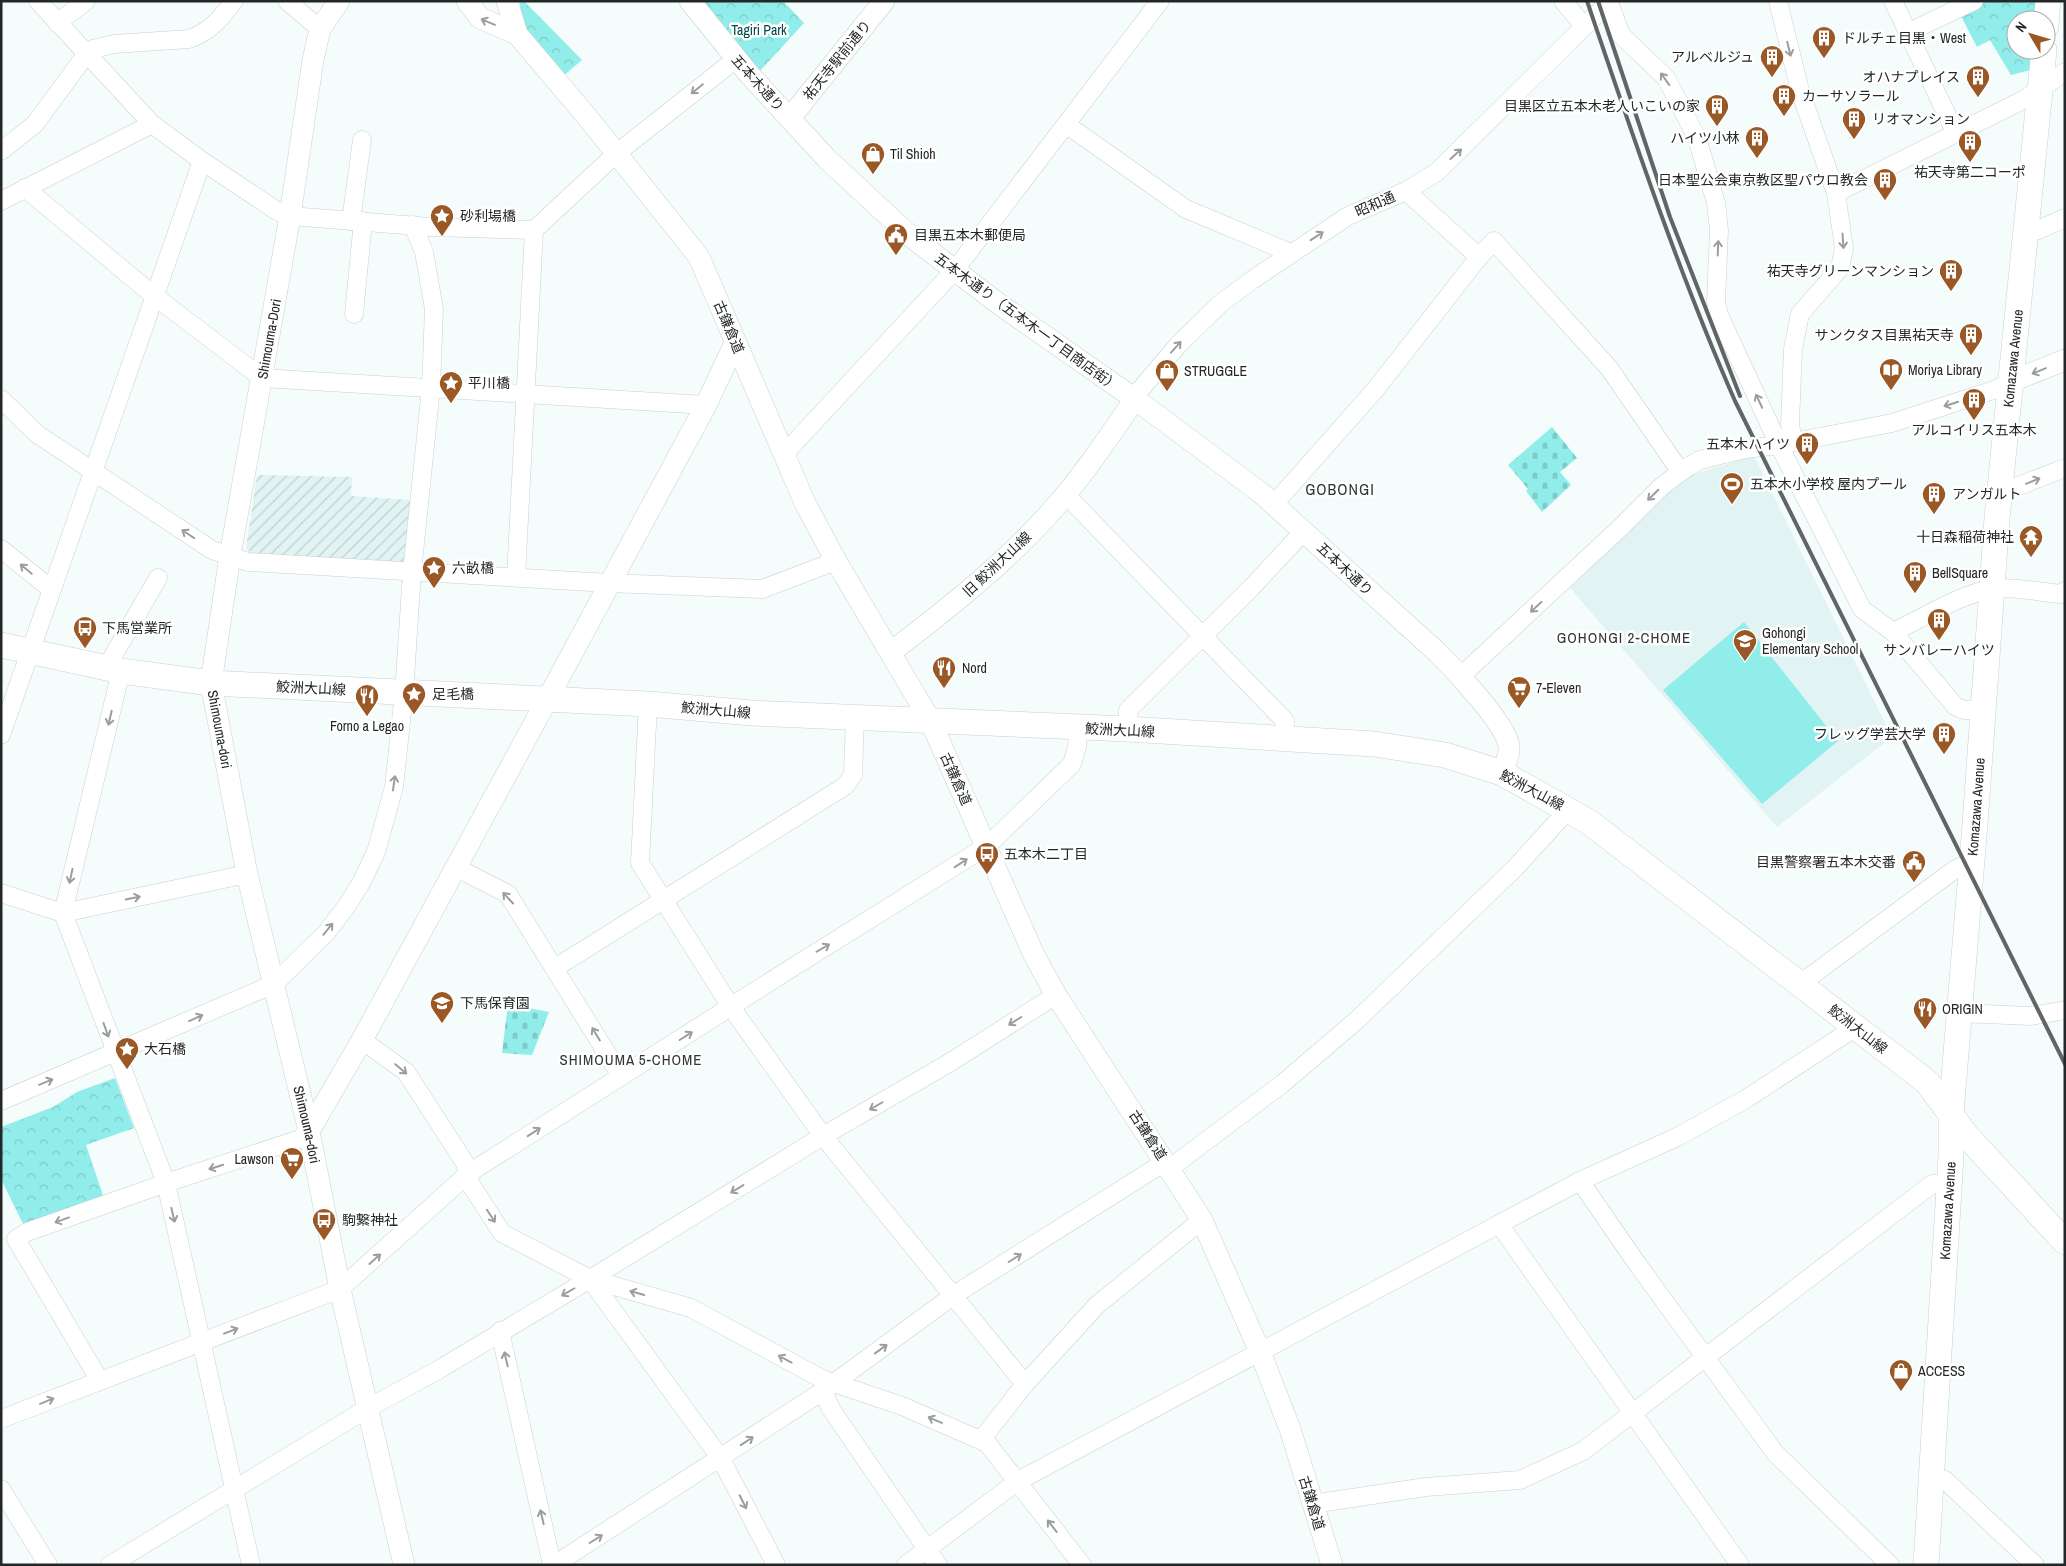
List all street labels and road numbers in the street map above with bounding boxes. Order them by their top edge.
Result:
street label: 祐天寺駅前通り [799,16,875,104]
street label: 五本木通り [728,51,788,115]
street label: 昭和通 [1352,187,1398,221]
street label: 五本木通り（五本木一丁目商店街） [931,249,1123,395]
street label: Shimouma-Dori [253,298,285,380]
street label: 古鎌倉道 [710,298,748,356]
street label: Komazawa Avenue [1999,309,2027,408]
street label: 旧 鮫洲大山線 [959,528,1035,600]
street label: 五本木通り [1313,539,1377,599]
street label: 鮫洲大山線 [276,677,346,699]
street label: Shimouma-dori [204,689,236,770]
street label: 鮫洲大山線 [680,698,752,722]
street label: 鮫洲大山線 [1085,719,1155,741]
street label: 古鎌倉道 [936,750,976,808]
street label: Komazawa Avenue [1963,757,1989,856]
street label: 鮫洲大山線 [1497,766,1567,814]
street label: 鮫洲大山線 [1825,1000,1891,1058]
street label: Shimouma-dori [289,1084,324,1165]
street label: 古鎌倉道 [1125,1107,1171,1163]
street label: Komazawa Avenue [1936,1161,1960,1260]
street label: 古鎌倉道 [1295,1474,1329,1532]

